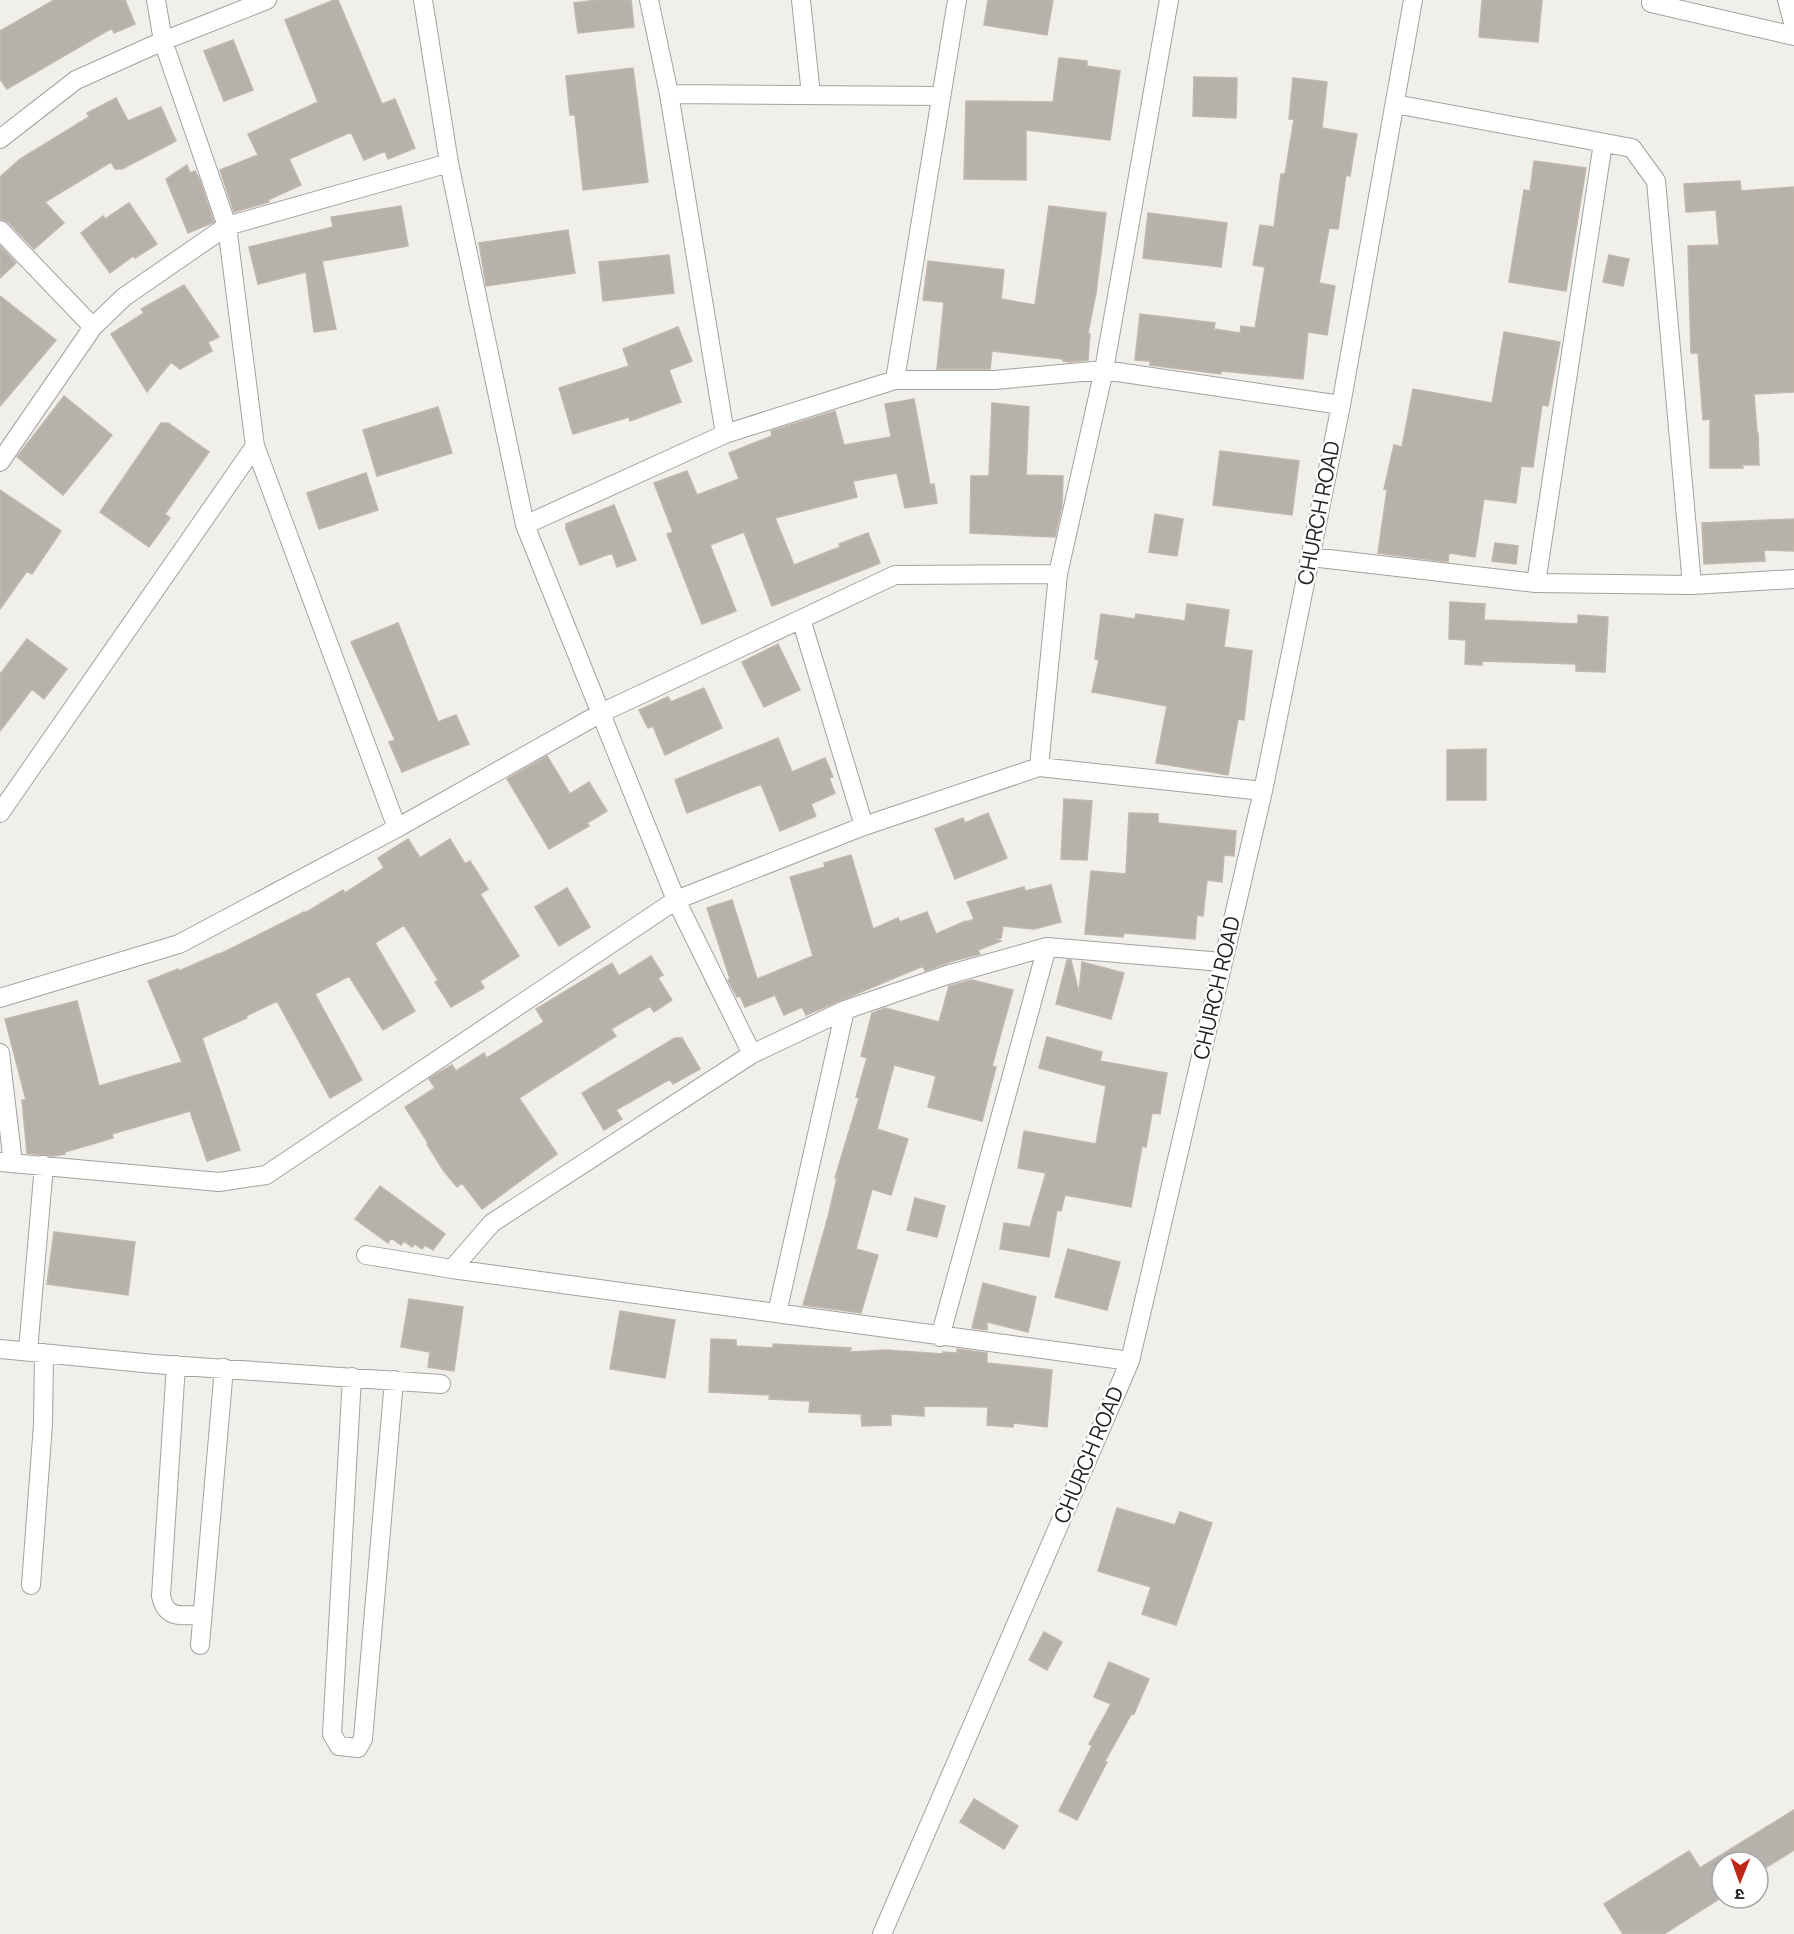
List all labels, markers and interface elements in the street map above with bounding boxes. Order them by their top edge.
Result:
street label: CHURCH ROAD [1290,438,1346,587]
street label: CHURCH ROAD [1186,913,1246,1062]
street label: CHURCH ROAD [1047,1382,1130,1527]
north arrow [1710,1850,1770,1910]
text: उ [1734,1884,1745,1906]

